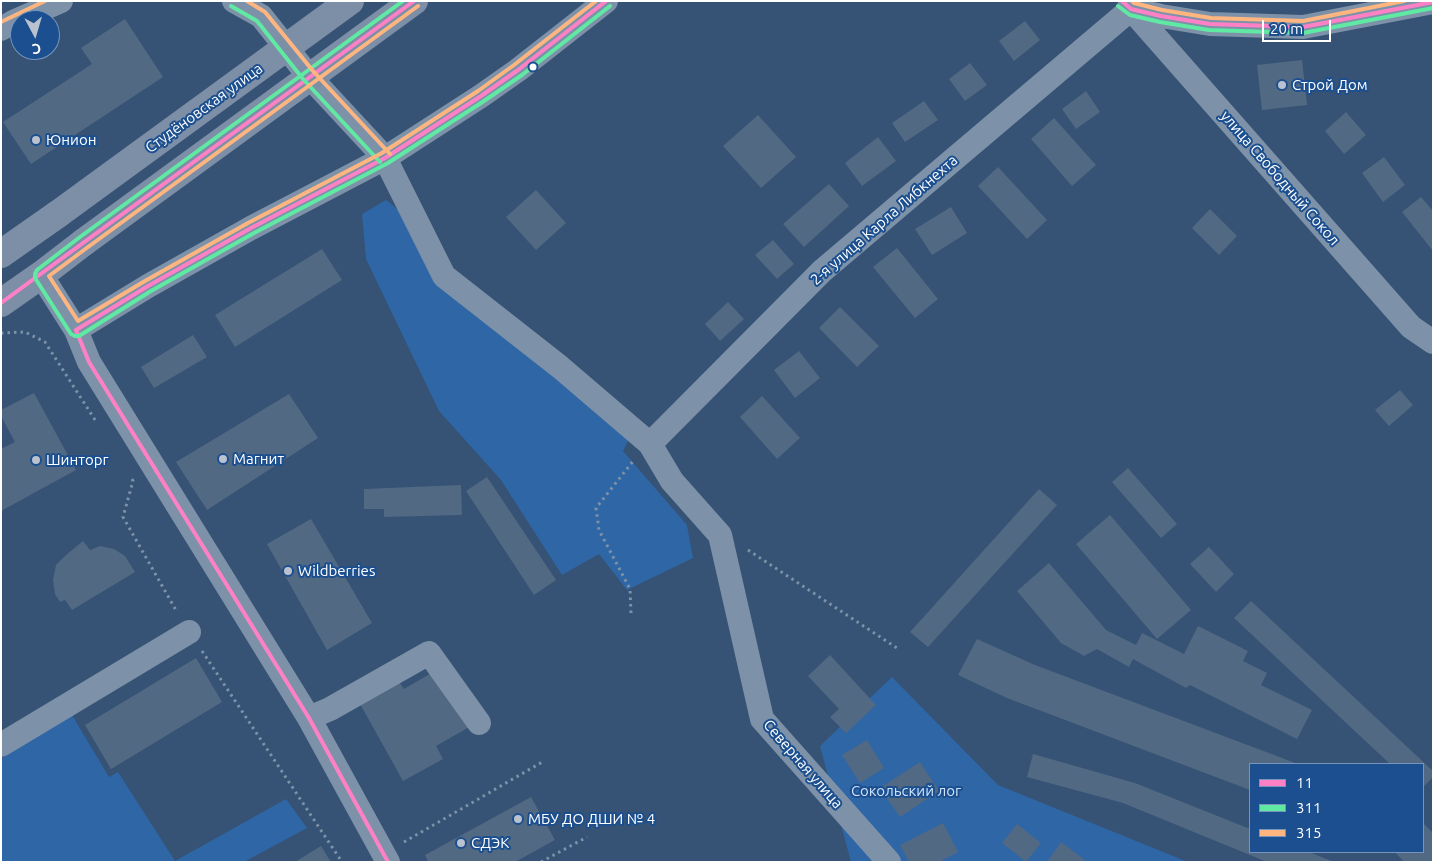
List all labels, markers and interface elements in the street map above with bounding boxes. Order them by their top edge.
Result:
north arrow [10,10,60,60]
scale bar [1264,10,1333,42]
text: 20 m [1270,20,1303,37]
text: С [31,40,42,57]
street label: Студёновская улица [142,59,266,157]
unlabelled marker [528,62,538,72]
place label: Строй Дом [1292,76,1368,94]
marker: Строй Дом [1276,79,1288,91]
street label: улица Свободный Сокол [1217,107,1343,249]
place label: Юнион [46,131,96,149]
marker: Юнион [30,134,42,146]
street label: 2-я улица Карла Либкнехта [807,151,961,289]
place label: Магнит [233,450,284,468]
place label: Шинторг [46,451,108,469]
marker: Магнит [217,453,229,465]
marker: Шинторг [30,454,42,466]
place label: Wildberries [298,562,375,580]
marker: Wildberries [282,565,294,577]
street label: Северная улица [760,716,846,812]
legend [1249,763,1424,853]
text: 11 [1296,774,1313,791]
park label: Сокольский лог [851,782,961,800]
text: 311 [1296,799,1321,816]
place label: МБУ ДО ДШИ № 4 [528,810,655,828]
marker: МБУ ДО ДШИ № 4 [512,813,524,825]
text: 315 [1296,824,1321,841]
place label: СДЭК [471,834,509,852]
marker: СДЭК [455,837,467,849]

